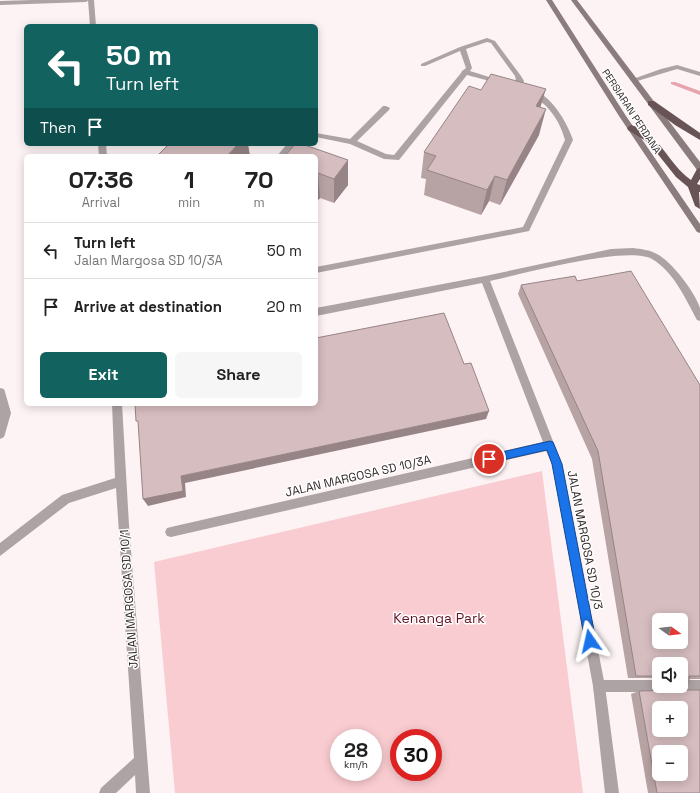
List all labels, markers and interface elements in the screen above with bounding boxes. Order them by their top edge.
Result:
text: 50 m [106,37,172,73]
icon: left [40,40,92,92]
street label: PERSIARAN PERDANA [599,66,664,157]
text: Turn left [106,72,179,95]
icon: arrive [84,116,106,138]
text: Then [40,118,76,137]
text: 07:36 [68,164,133,195]
text: 1 [184,164,195,195]
text: 70 [245,164,274,195]
text: Arrival [82,194,120,211]
text: min [178,194,200,211]
text: m [254,194,265,211]
text: Turn left [74,233,136,252]
icon: left [40,240,62,262]
text: 50 m [267,241,302,260]
text: Jalan Margosa SD 10/3A [74,252,223,269]
icon: arrive [40,296,62,318]
text: Arrive at destination [74,297,222,316]
text: 20 m [267,297,302,316]
button: Exit [40,352,167,398]
button: Share [175,352,302,398]
pin [472,442,506,476]
icon: arrive [478,448,500,470]
street label: JALAN MARGOSA SD 10/3A [284,451,433,501]
street label: JALAN MARGOSA SD 10/3 [564,469,606,611]
street label: JALAN MARGOSA SD 10/1 [116,529,142,669]
park label: Kenanga Park [393,609,485,627]
north arrow [652,613,688,649]
map controls [652,613,688,781]
position arrow [569,620,611,662]
button: sound [652,657,688,693]
button: + [652,701,688,737]
speed limit sign: 30 [390,729,442,781]
text: 28 [344,737,368,763]
button: − [652,745,688,781]
text: km/h [344,758,368,771]

